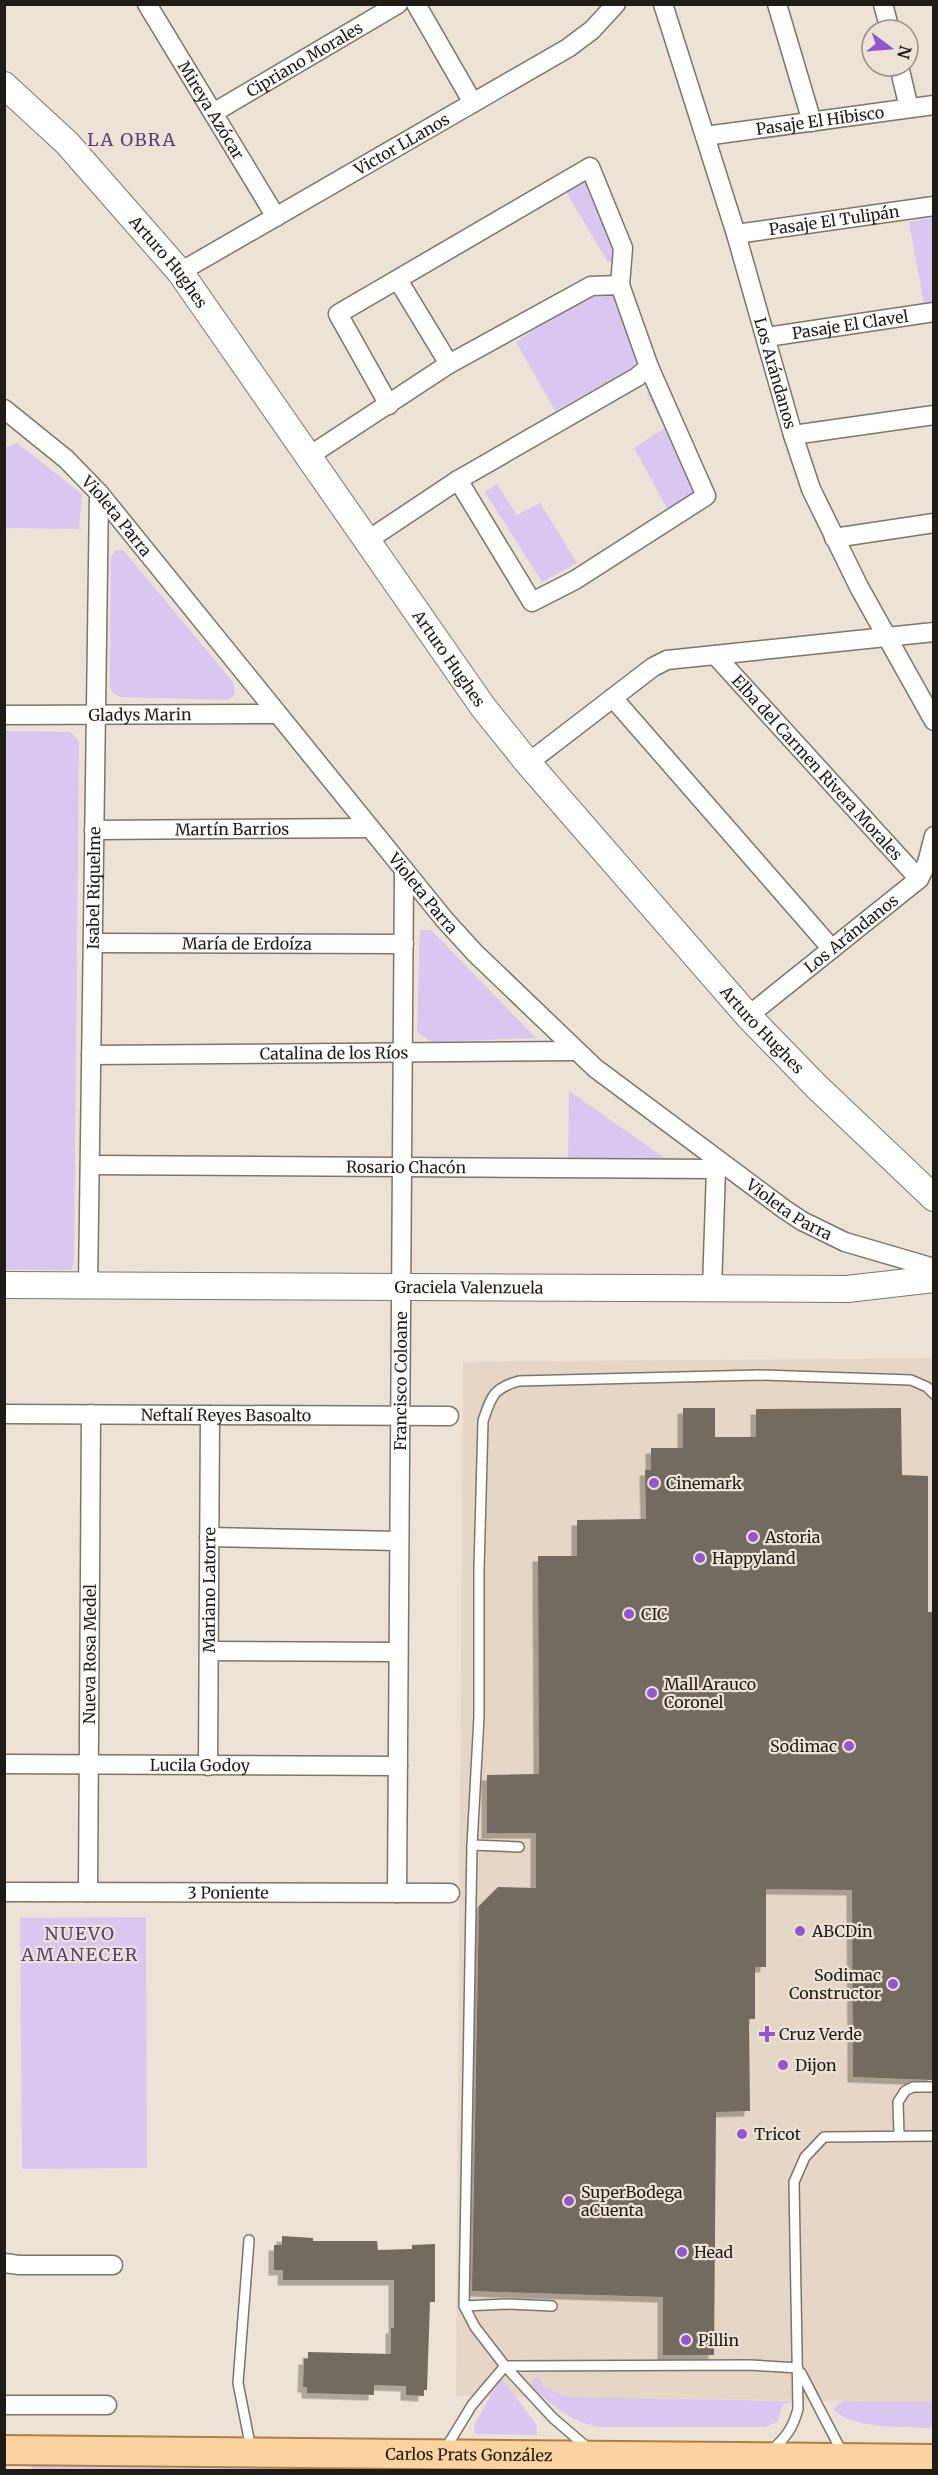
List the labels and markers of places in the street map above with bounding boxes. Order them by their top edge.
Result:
place label: Cinemark [666,1473,743,1493]
marker: Cinemark [647,1476,661,1490]
place label: Astoria [764,1527,821,1547]
marker: Astoria [746,1530,760,1544]
place label: Happyland [712,1548,796,1568]
marker: Happyland [693,1551,707,1565]
place label: CIC [641,1604,668,1624]
marker: CIC [622,1607,636,1621]
place label: Mall Arauco Coronel [664,1674,756,1712]
marker: Mall Arauco Coronel [645,1686,659,1700]
place label: Sodimac [770,1736,837,1756]
marker: Sodimac [842,1739,856,1753]
place label: ABCDin [811,1921,873,1941]
marker: ABCDin [793,1924,807,1938]
place label: Sodimac Constructor [789,1965,881,2003]
marker: Sodimac Constructor [886,1977,900,1991]
place label: Cruz Verde [779,2024,862,2044]
marker: Cruz Verde [760,2027,774,2041]
place label: Dijon [795,2055,837,2075]
marker: Dijon [776,2058,790,2072]
place label: Tricot [754,2124,802,2144]
marker: Tricot [735,2127,749,2141]
place label: SuperBodega aCuenta [581,2182,683,2220]
marker: SuperBodega aCuenta [562,2194,576,2208]
place label: Head [694,2242,734,2262]
marker: Head [675,2245,689,2259]
place label: Pillin [698,2330,739,2350]
marker: Pillin [679,2333,693,2347]

